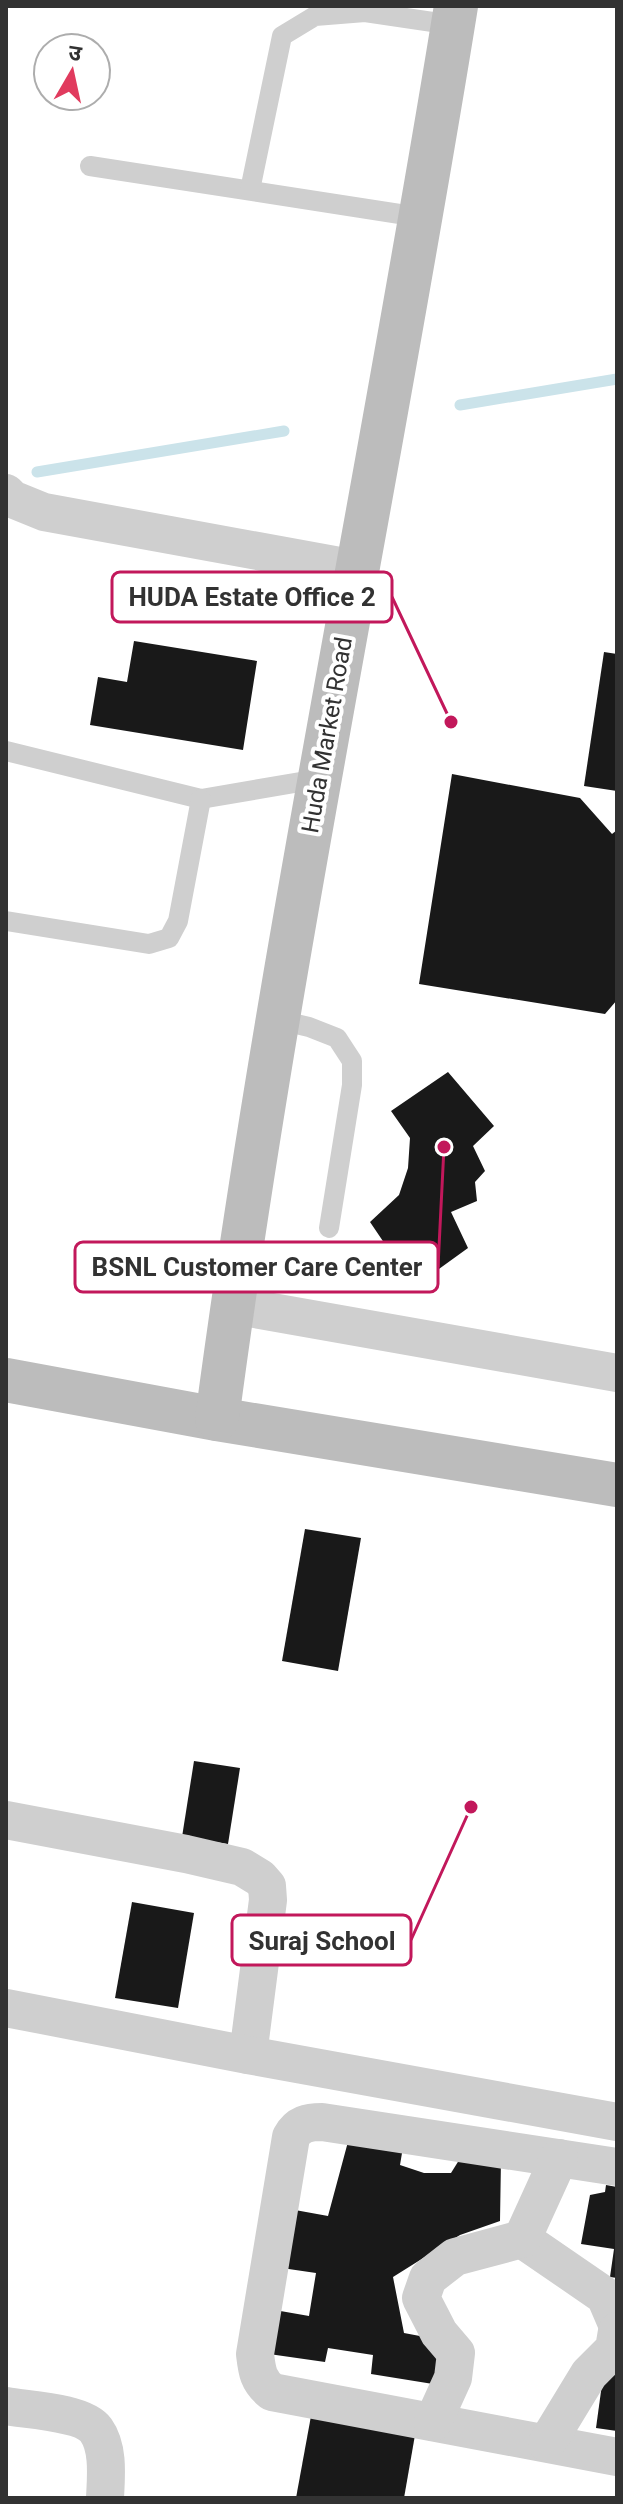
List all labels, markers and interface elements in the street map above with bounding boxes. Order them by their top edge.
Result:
north arrow [32,32,112,112]
text: उ [67,39,84,66]
callout: HUDA Estate Office 2 [112,572,392,622]
text: HUDA Estate Office 2 [128,582,376,612]
street label: Huda Market Road [296,635,358,835]
callout: BSNL Customer Care Center [75,1242,438,1292]
text: BSNL Customer Care Center [92,1252,423,1282]
callout: Suraj School [232,1915,411,1965]
text: Suraj School [248,1926,396,1956]

